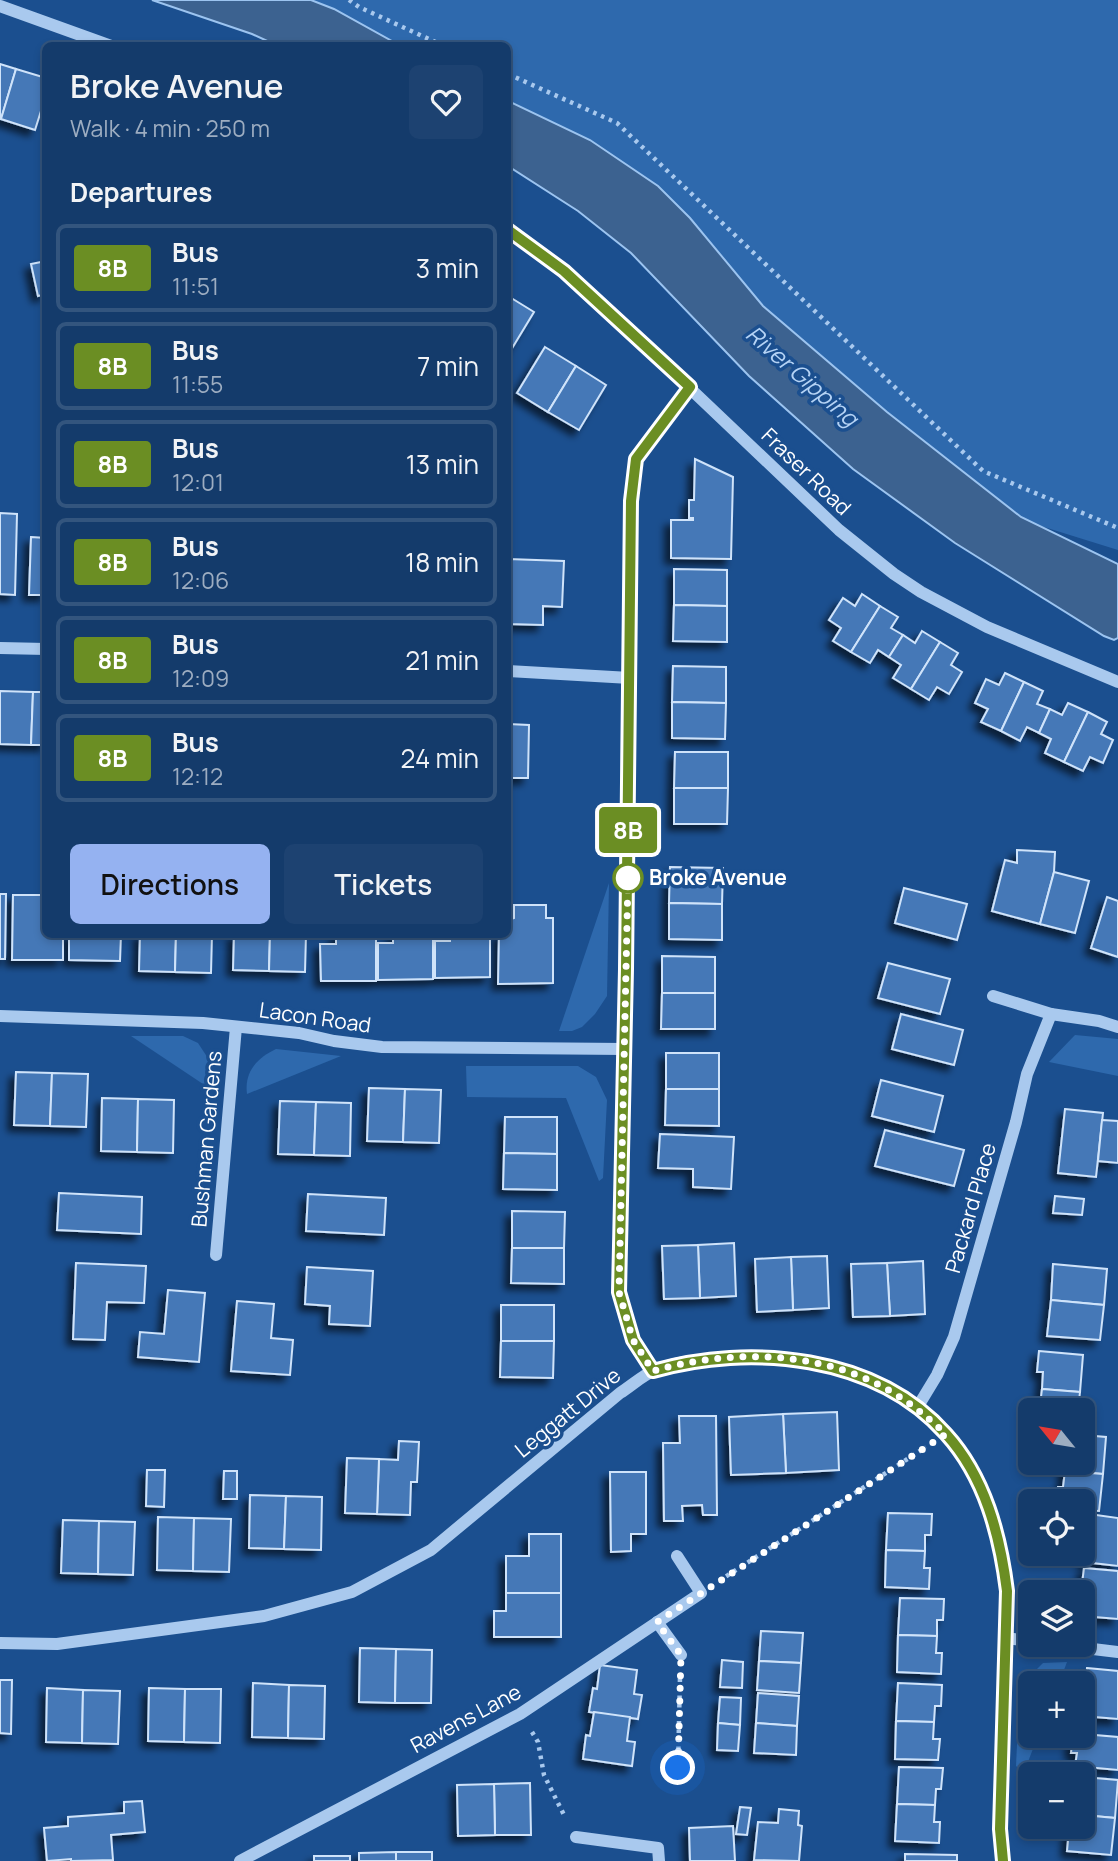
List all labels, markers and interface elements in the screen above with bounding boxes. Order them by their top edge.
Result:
text: Broke Avenue [70,63,283,108]
button: heart [409,65,483,139]
text: Walk · 4 min · 250 m [70,112,270,144]
text: Departures [70,174,212,210]
text: Bus [172,234,219,270]
text: 3 min [416,250,479,286]
text: 8B [98,251,127,284]
text: 11:51 [172,270,219,302]
water label: River Gipping [740,318,867,434]
text: Bus [172,332,219,368]
text: 7 min [417,348,479,384]
text: 8B [98,349,127,382]
text: 11:55 [172,368,223,400]
street label: Fraser Road [756,422,858,521]
text: Bus [172,430,219,466]
text: 13 min [406,446,479,482]
text: 8B [98,447,127,480]
text: 12:01 [172,466,224,498]
text: Bus [172,528,219,564]
text: 18 min [405,544,479,580]
text: 8B [98,545,127,578]
text: 12:06 [172,564,229,596]
text: Bus [172,626,219,662]
text: 21 min [405,642,479,678]
text: 8B [98,643,127,676]
text: 12:09 [172,662,229,694]
text: Bus [172,724,219,760]
text: 24 min [401,740,479,776]
text: 8B [98,741,127,774]
text: 12:12 [172,760,223,792]
line badge: 8B [596,807,660,853]
text: 8B [613,813,643,846]
button: Directions [70,844,270,924]
button: Tickets [284,844,483,924]
marker: Broke Avenue [613,863,643,893]
place label: Broke Avenue [649,863,787,891]
street label: Lacon Road [257,995,373,1039]
street label: Bushman Gardens [184,1050,228,1228]
street label: Packard Place [938,1139,1002,1276]
street label: Leggatt Drive [509,1361,626,1464]
north arrow [1018,1398,1096,1475]
map controls [1018,1398,1095,1839]
button: locate [1018,1489,1095,1566]
button: layers [1018,1580,1095,1657]
button: + [1018,1671,1095,1748]
street label: Ravens Lane [405,1677,526,1759]
your location [660,1750,695,1785]
button: − [1018,1762,1095,1839]

